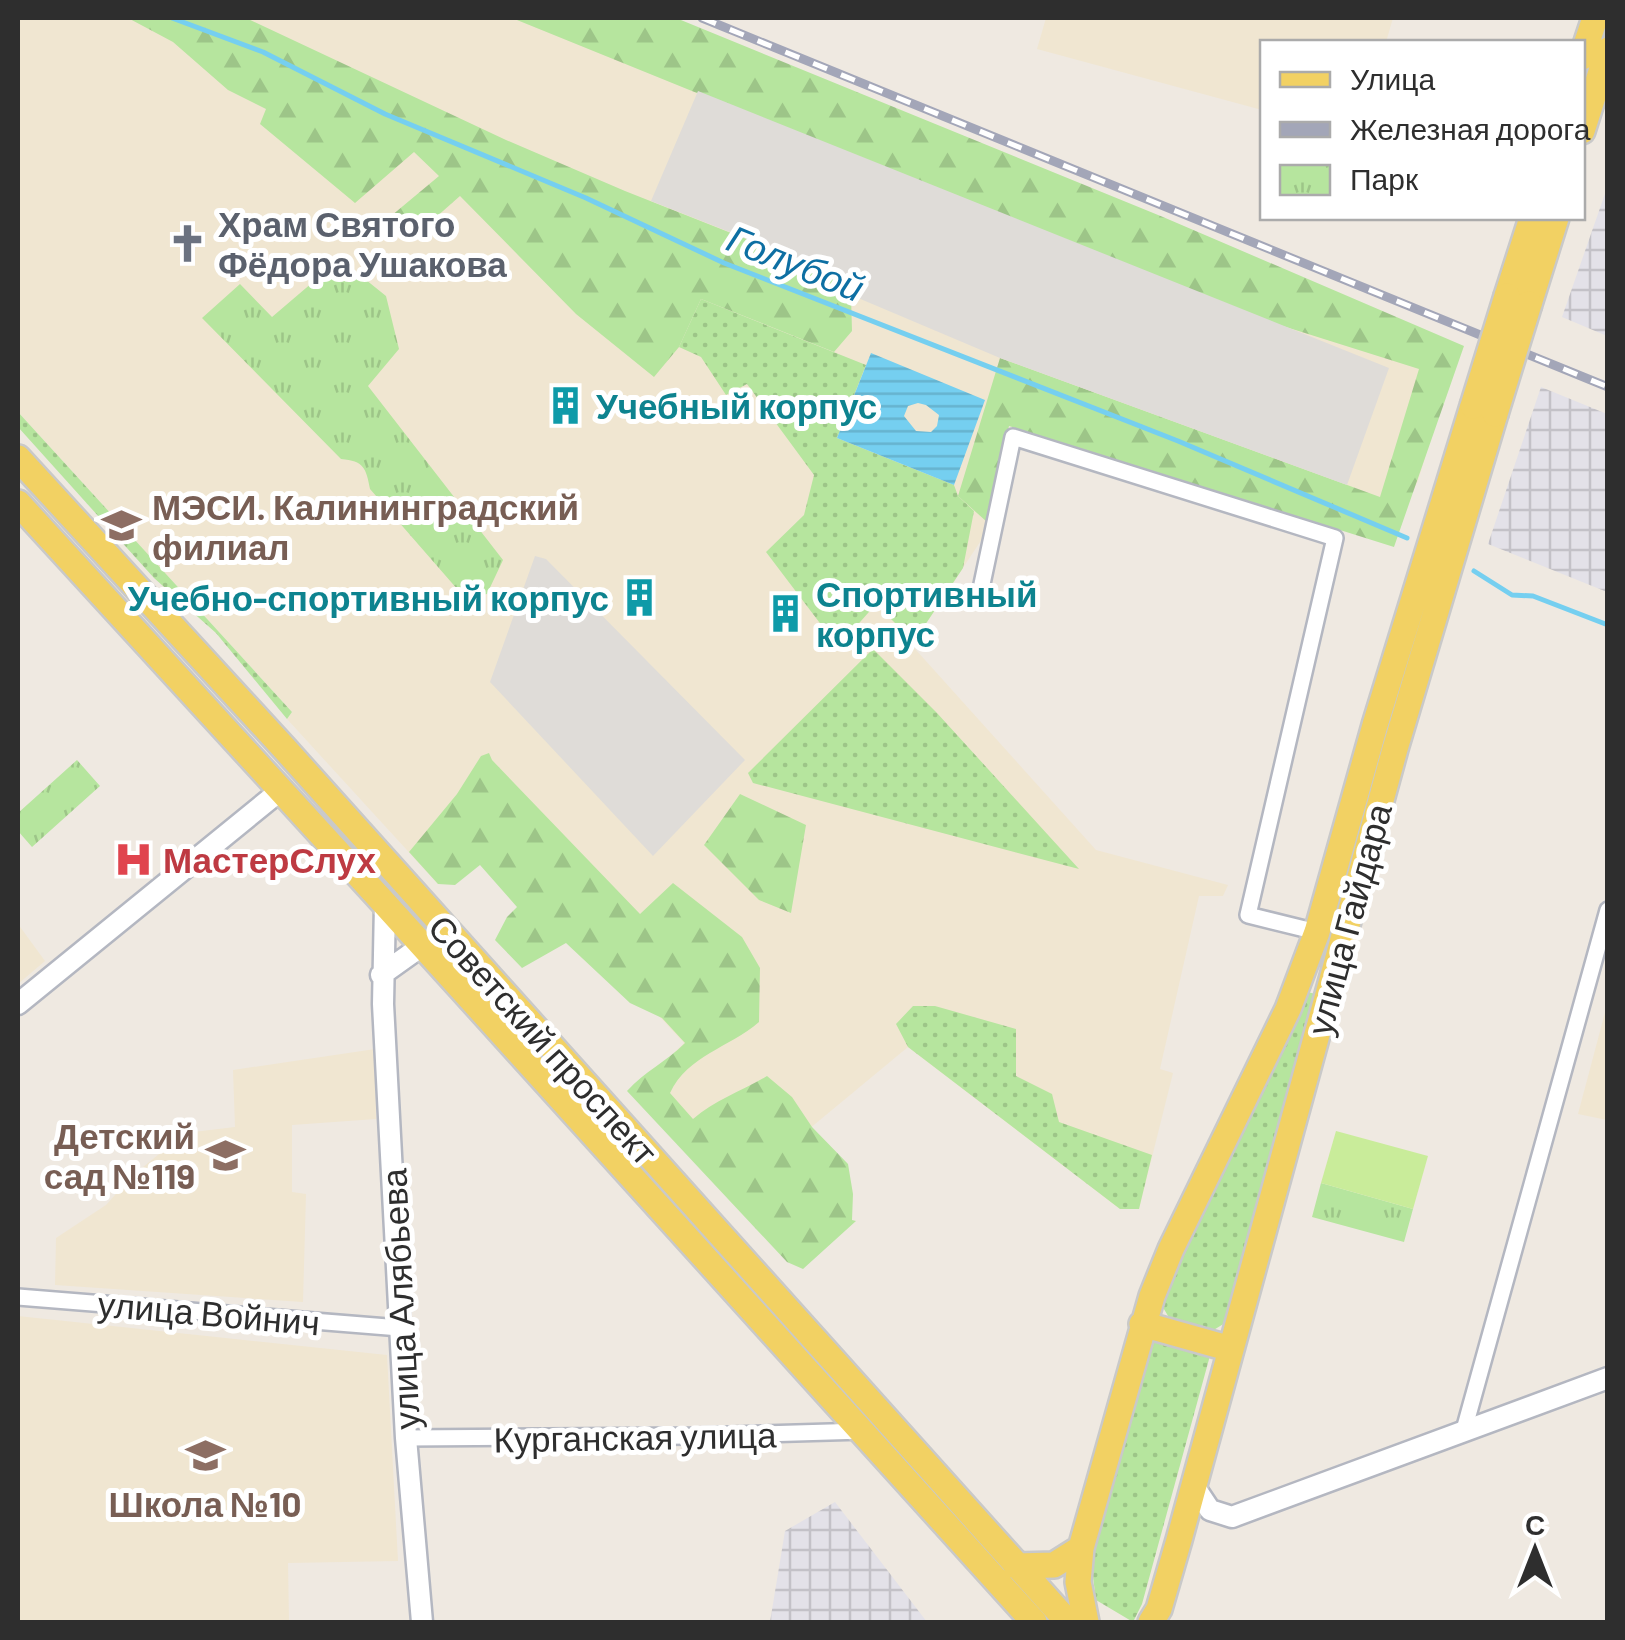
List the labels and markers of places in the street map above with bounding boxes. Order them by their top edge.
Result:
place label: Храм Святого Фёдора Ушакова [218,202,507,284]
church icon: Храм Святого Фёдора Ушакова [167,222,209,264]
building icon: Учебный корпус [545,384,587,426]
place label: Учебный корпус [596,384,877,426]
place label: МЭСИ. Калининградский филиал [152,485,579,567]
school or university icon: МЭСИ. Калининградский филиал [101,505,143,547]
place label: Спортивный корпус [816,572,1037,654]
place label: Учебно-спортивный корпус [128,576,609,618]
building icon: Учебно-спортивный корпус [618,576,660,618]
building icon: Спортивный корпус [765,592,807,634]
hospital icon: МастерСлух [112,838,154,880]
place label: МастерСлух [163,838,376,880]
place label: Детский сад №119 [44,1114,195,1196]
school or university icon: Детский сад №119 [204,1134,246,1176]
school or university icon: Школа №10 [184,1435,226,1477]
place label: Школа №10 [109,1482,301,1524]

